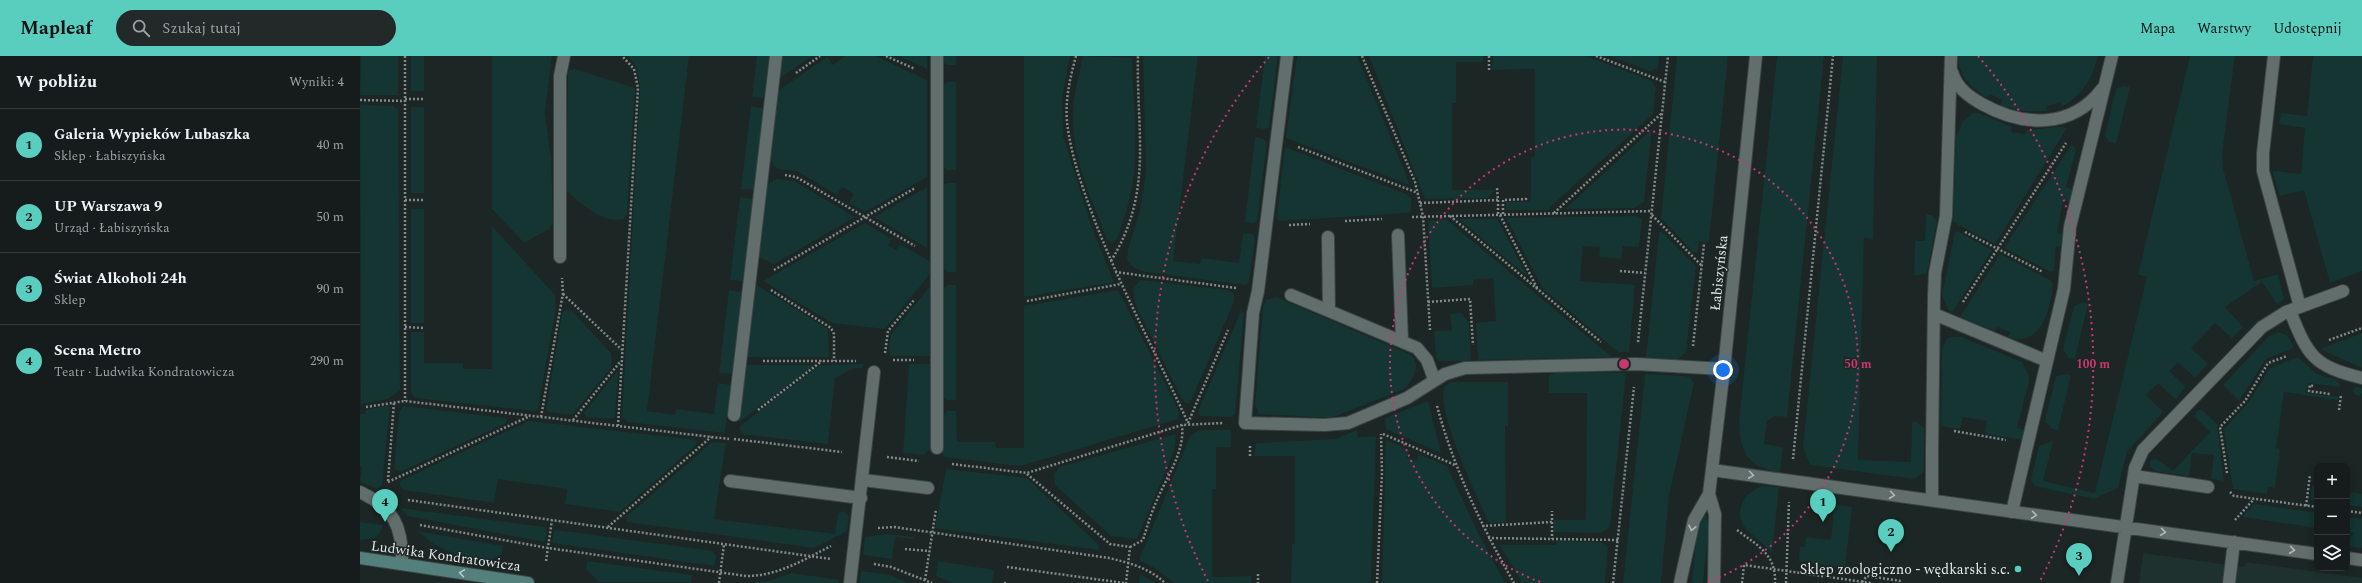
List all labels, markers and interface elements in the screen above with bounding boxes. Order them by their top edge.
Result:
search box [116,10,396,46]
text: Mapleaf [20,14,92,43]
icon: search [130,17,152,39]
text: Szukaj tutaj [162,17,241,40]
text: Mapa [2140,18,2175,39]
text: Warstwy [2197,18,2251,39]
text: Udostępnij [2273,18,2342,39]
text: W pobliżu [16,69,97,95]
text: Wyniki: 4 [289,72,344,92]
text: Galeria Wypieków Lubaszka [54,123,250,146]
text: 1 [25,135,33,155]
text: 40 m [317,135,344,155]
text: Sklep · Łabiszyńska [54,146,166,166]
text: UP Warszawa 9 [54,195,162,218]
text: 2 [25,207,33,227]
text: 50 m [317,207,344,227]
text: Urząd · Łabiszyńska [54,218,170,238]
street label: Łabiszyńska [1705,234,1733,312]
text: Świat Alkoholi 24h [54,267,187,290]
text: 3 [25,279,33,299]
text: 90 m [317,279,344,299]
text: Sklep [54,290,86,310]
text: Scena Metro [54,339,141,362]
text: 4 [25,351,33,371]
text: 290 m [310,351,344,371]
text: 50 m [1844,355,1872,374]
text: 100 m [2076,355,2110,374]
centre of rings [1617,357,1631,371]
your location [1713,360,1733,380]
text: Teatr · Ludwika Kondratowicza [54,362,235,382]
map controls [2314,463,2350,571]
button: + [2314,463,2350,499]
one-way arrow [1748,471,1754,480]
pin: 4 [372,489,398,522]
pin: 1 [1810,489,1836,522]
one-way arrow [1889,490,1895,499]
button: − [2314,499,2350,535]
one-way arrow [2031,510,2037,519]
pin: 2 [1878,519,1904,552]
one-way arrow [1688,525,1697,531]
one-way arrow [2160,527,2166,536]
street label: Ludwika Kondratowicza [370,535,522,577]
button: layers [2314,535,2350,571]
pin: 3 [2066,543,2092,576]
one-way arrow [2289,545,2295,554]
place label: Sklep zoologiczno - wędkarski s.c. [1800,559,2010,580]
marker: Sklep zoologiczno - wędkarski s.c. [2013,564,2023,574]
one-way arrow [459,569,465,578]

